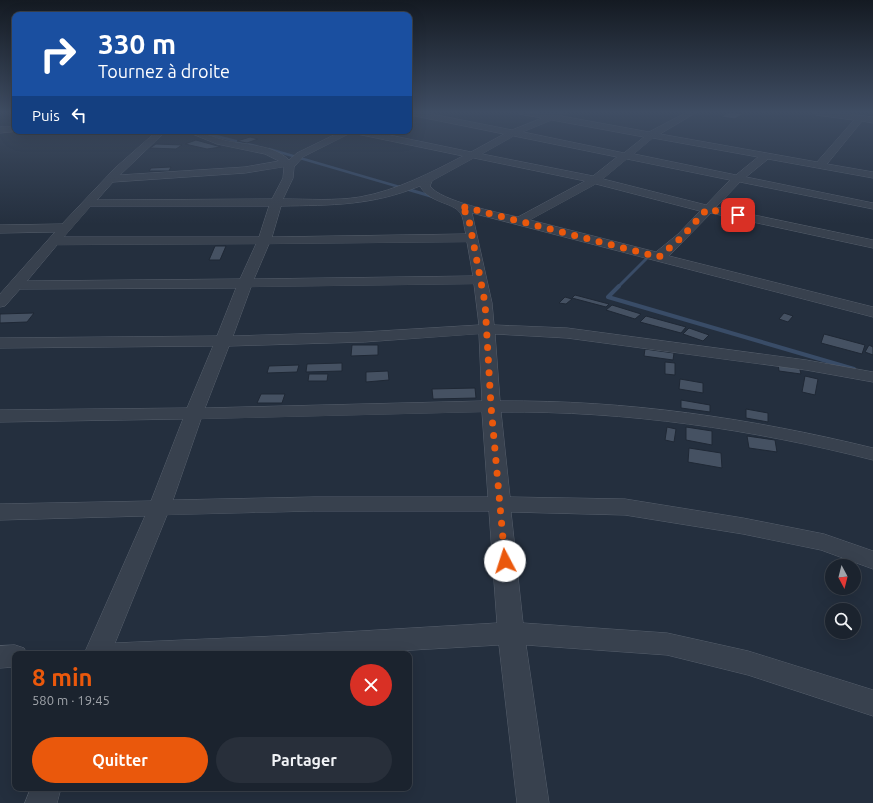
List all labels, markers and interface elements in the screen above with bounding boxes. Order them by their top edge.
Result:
icon: right [32,28,84,80]
text: 330 m [98,28,176,59]
text: Tournez à droite [98,61,230,81]
icon: left [68,104,90,126]
text: Puis [32,107,60,124]
pin [721,198,755,232]
icon: arrive [727,204,749,226]
position arrow [484,540,526,582]
north arrow [825,559,861,595]
map controls [825,559,861,639]
button: search [825,603,861,639]
text: 8 min [32,664,93,691]
button: close [350,664,392,706]
text: 580 m · 19:45 [32,693,110,707]
button: Quitter [32,737,208,783]
button: Partager [216,737,392,783]

